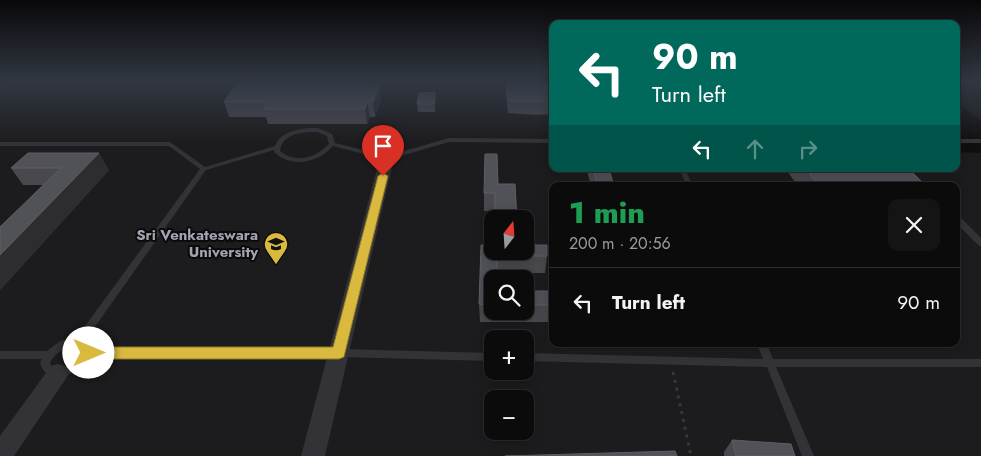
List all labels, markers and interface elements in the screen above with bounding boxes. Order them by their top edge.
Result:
text: 90 m [652,32,738,82]
icon: left [569,40,634,105]
text: Turn left [652,78,726,110]
pin [362,125,404,176]
icon: arrive [369,132,397,160]
icon: left [688,135,716,163]
icon: ahead [741,135,769,163]
icon: right [794,135,822,163]
text: 1 min [569,191,645,234]
button: close [888,199,940,251]
north arrow [484,210,534,260]
map controls [484,210,534,440]
place label: Sri Venkateswara University [136,224,258,263]
school or university icon: Sri Venkateswara University [263,231,289,265]
text: 200 m · 20:56 [569,232,671,255]
button: search [484,270,534,320]
icon: left [569,289,597,317]
text: Turn left [612,289,685,316]
text: 90 m [897,289,940,316]
position arrow [62,326,114,378]
button: + [484,330,534,380]
button: − [484,390,534,440]

